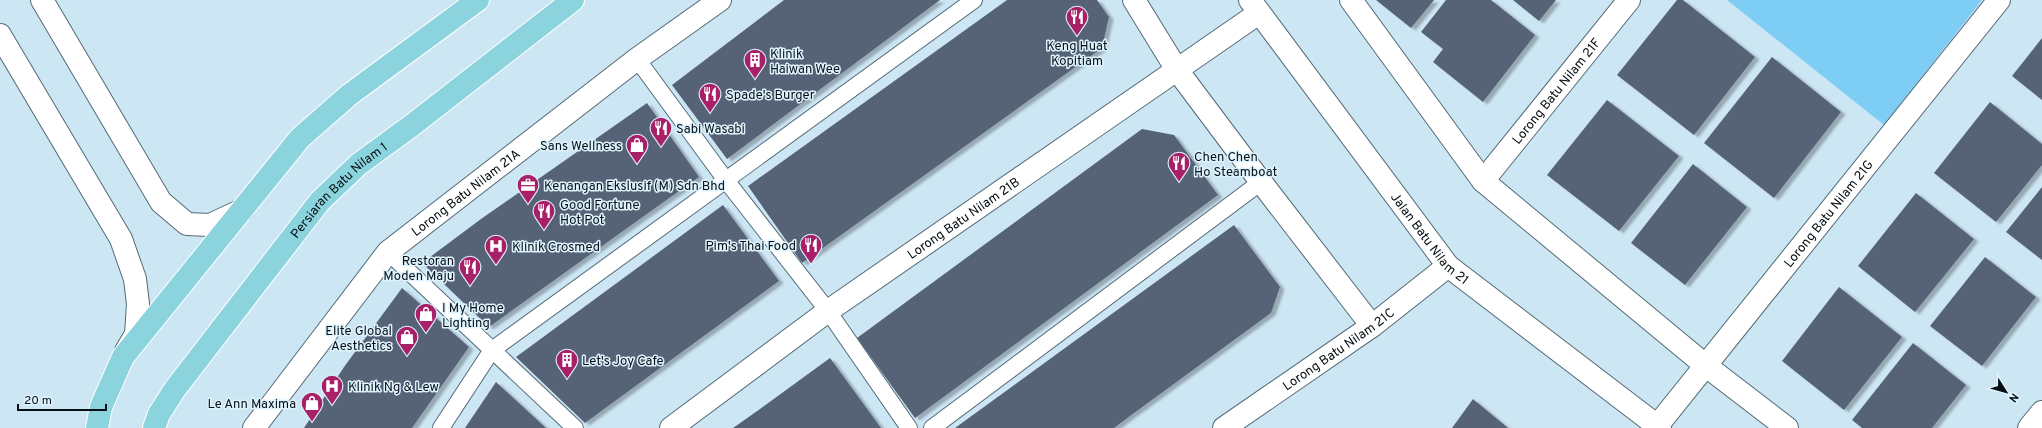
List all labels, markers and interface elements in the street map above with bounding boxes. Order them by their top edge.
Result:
restaurant icon: Keng Huat Kopitiam [1064,4,1090,37]
street label: Lorong Batu Nilam 21F [1510,36,1605,148]
place label: Keng Huat Kopitiam [1046,39,1108,70]
building icon: Klinik Haiwan Wee [742,47,768,80]
place label: Klinik Haiwan Wee [770,47,840,78]
restaurant icon: Spade's Burger [697,81,723,114]
place label: Spade's Burger [726,88,815,104]
restaurant icon: Sabi Wasabi [648,115,674,148]
place label: Sabi Wasabi [676,122,745,138]
shop icon: Sans Wellness [624,132,650,165]
place label: Sans Wellness [540,139,622,155]
street label: Persiaran Batu Nilam 1 [288,140,391,242]
street label: Lorong Batu Nilam 21A [409,147,524,241]
restaurant icon: Chen Chen Ho Steamboat [1166,150,1192,183]
place label: Chen Chen Ho Steamboat [1194,150,1277,181]
street label: Lorong Batu Nilam 21G [1781,157,1877,271]
office icon: Kenangan Ekslusif (M) Sdn Bhd [515,172,541,205]
street label: Lorong Batu Nilam 21B [905,175,1023,264]
place label: Kenangan Ekslusif (M) Sdn Bhd [544,179,725,195]
street label: Jalan Batu Nilam 21 [1386,190,1471,289]
restaurant icon: Good Fortune Hot Pot [531,198,557,231]
place label: Good Fortune Hot Pot [560,198,639,229]
restaurant icon: Pim's Thai Food [798,232,824,265]
hospital icon: Klinik Crosmed [483,233,509,266]
place label: Pim's Thai Food [705,239,796,255]
place label: Klinik Crosmed [512,240,600,256]
place label: Restoran Moden Maju [383,254,454,285]
restaurant icon: Restoran Moden Maju [457,254,483,287]
shop icon: I My Home Lighting [413,301,439,334]
place label: I My Home Lighting [442,301,504,332]
street label: Lorong Batu Nilam 21C [1280,305,1398,395]
place label: Elite Global Aesthetics [325,324,392,355]
shop icon: Elite Global Aesthetics [394,324,420,357]
building icon: Let's Joy Cafe [554,347,580,380]
place label: Let's Joy Cafe [582,354,663,370]
north arrow [1986,372,2026,412]
hospital icon: Klinik Ng & Lew [319,373,345,406]
place label: Klinik Ng & Lew [348,380,439,396]
scale bar [18,386,106,412]
shop icon: Le Ann Maxima [299,390,325,423]
text: N [2005,390,2021,405]
text: 20 m [24,393,52,409]
place label: Le Ann Maxima [207,397,296,413]

